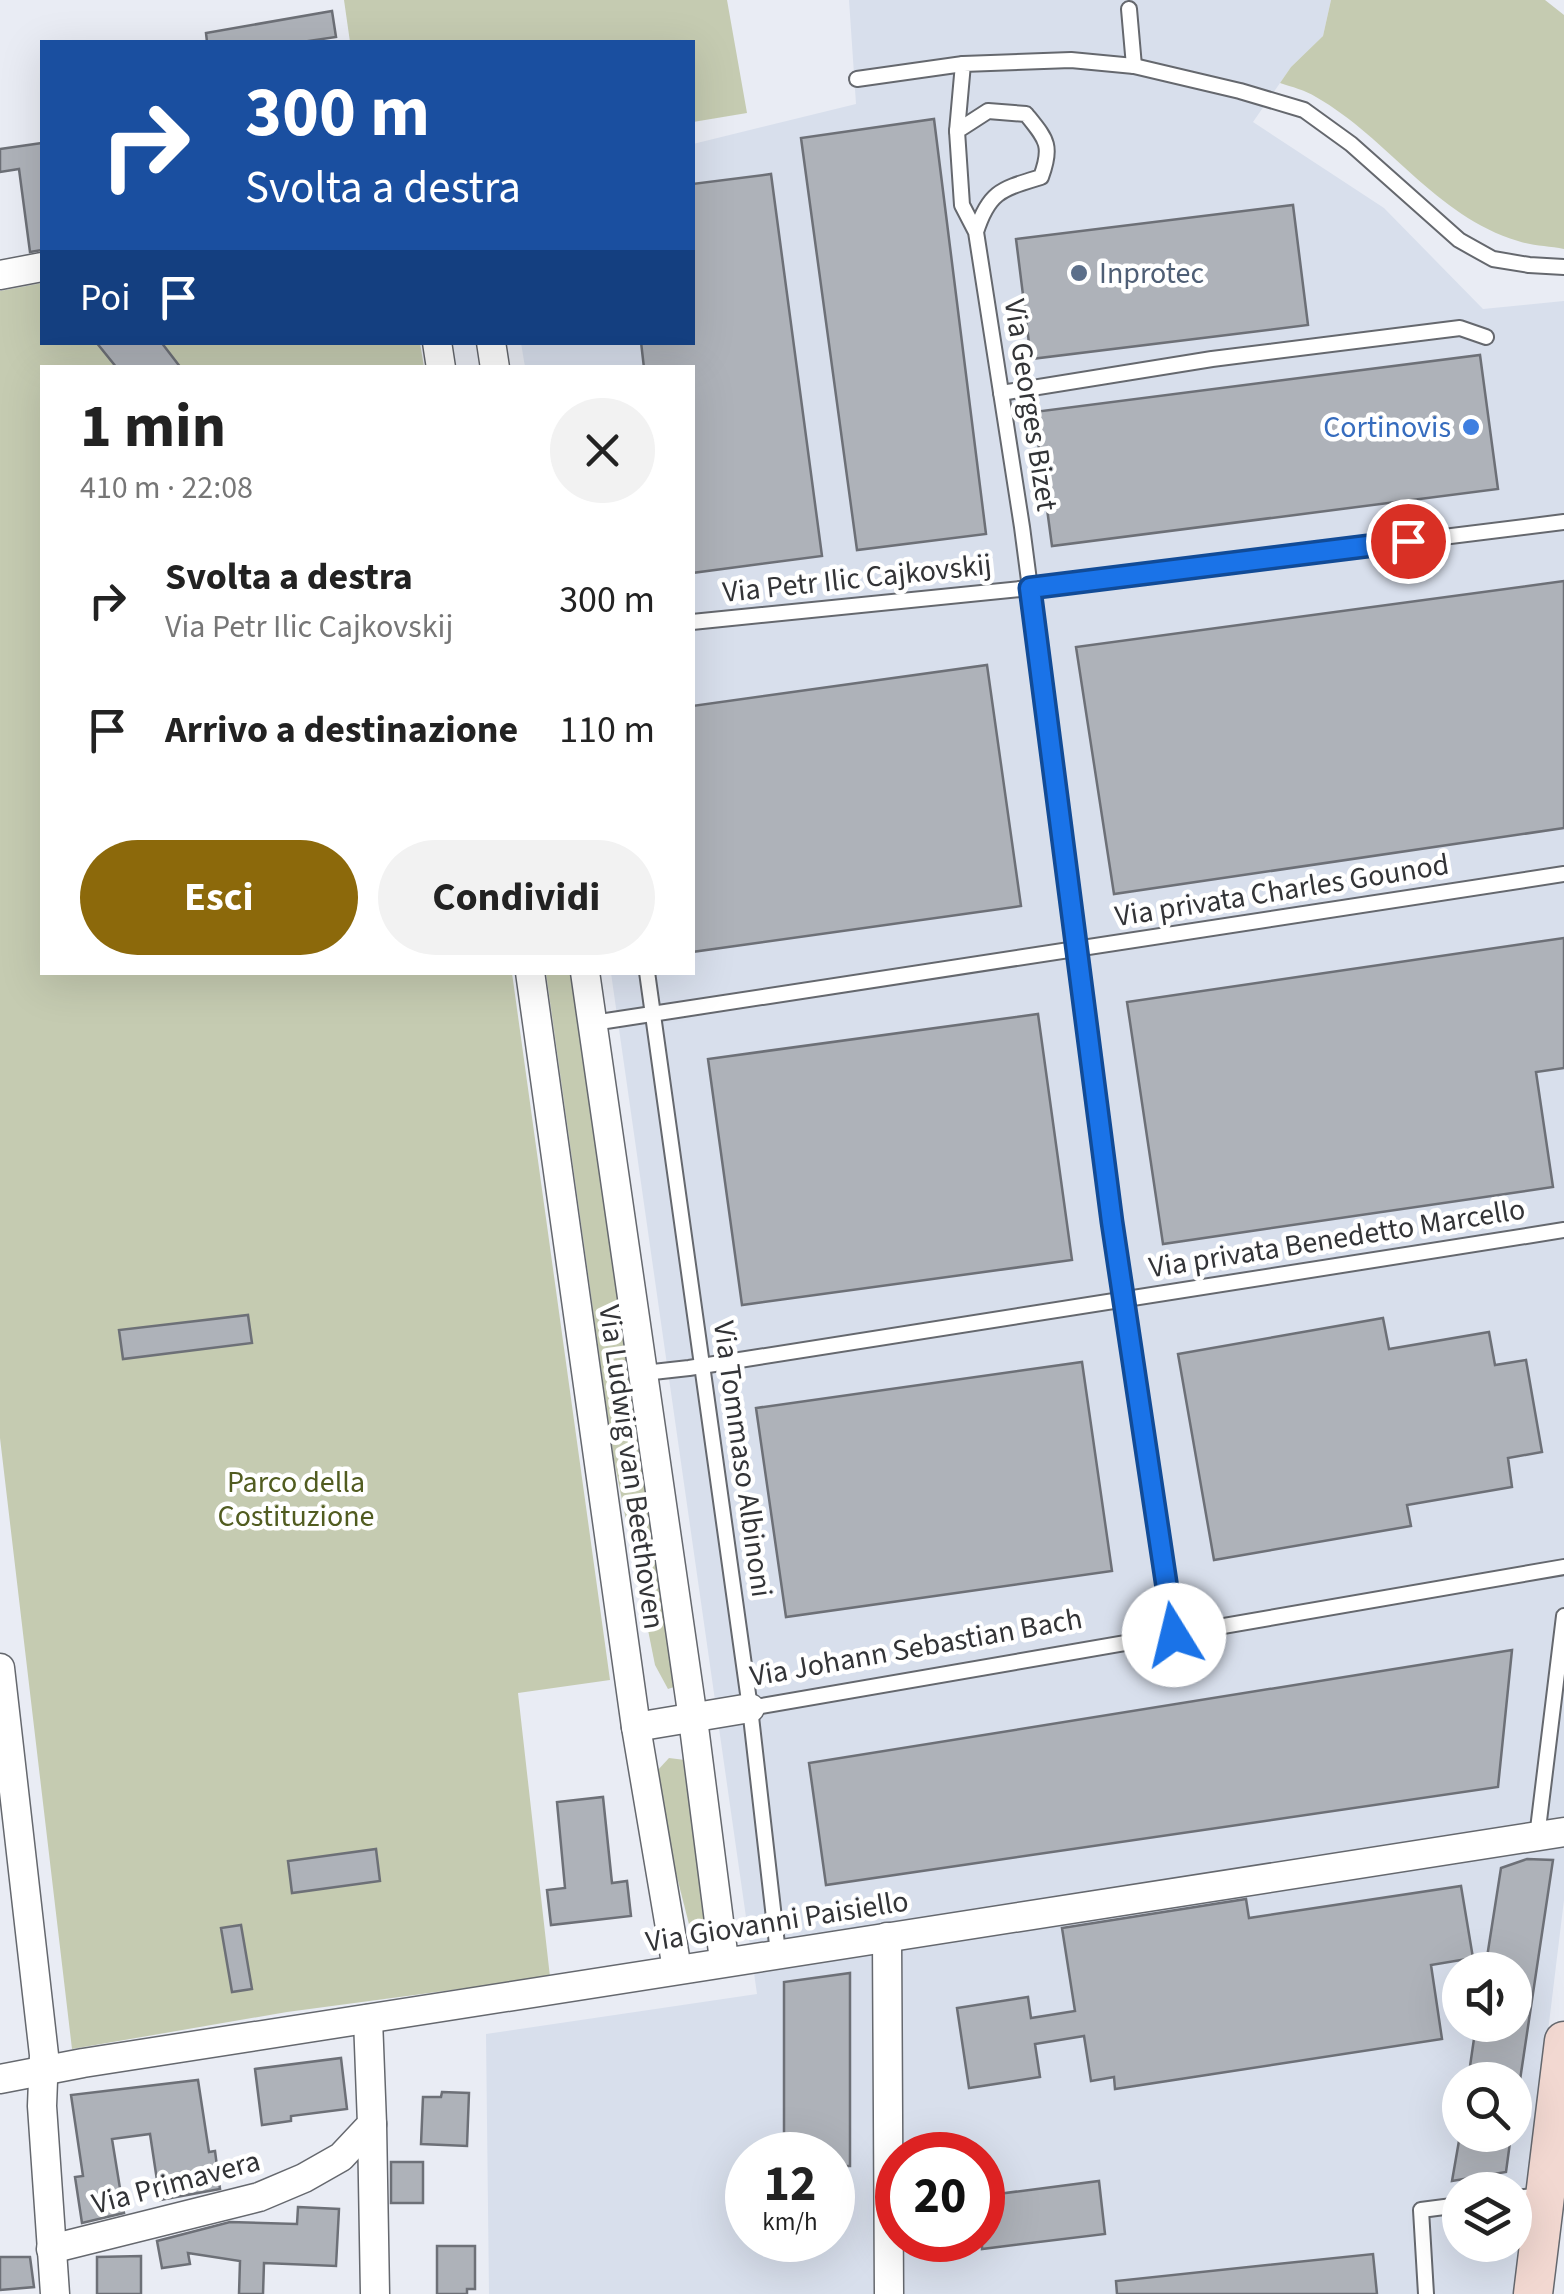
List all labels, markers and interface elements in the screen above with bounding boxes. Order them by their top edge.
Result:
text: 300 m [245,63,430,163]
icon: right [80,80,210,210]
text: Svolta a destra [245,156,521,220]
place label: Inprotec [1099,252,1204,295]
marker: Inprotec [1068,262,1090,284]
icon: arrive [151,270,206,325]
text: Poi [80,271,131,325]
street label: Via Georges Bizet [993,296,1068,514]
text: 1 min [80,385,226,470]
button: close [550,398,655,503]
place label: Cortinovis [1323,406,1451,449]
marker: Cortinovis [1460,416,1482,438]
text: 410 m · 22:08 [80,465,253,511]
pin [1366,499,1451,584]
icon: arrive [1381,514,1436,569]
street label: Via Petr Ilic Cajkovskij [720,543,994,614]
text: Svolta a destra [165,550,413,604]
icon: right [80,573,135,628]
text: 300 m [559,573,655,627]
text: Via Petr Ilic Cajkovskij [165,604,453,650]
icon: arrive [80,703,135,758]
text: Arrivo a destinazione [165,703,518,757]
text: 110 m [559,703,655,757]
button: Esci [80,840,358,955]
button: Condividi [378,840,655,955]
street label: Via privata Charles Gounod [1112,843,1452,938]
street label: Via privata Benedetto Marcello [1146,1188,1528,1289]
street label: Via Ludwig van Beethoven [587,1302,676,1632]
street label: Via Tommaso Albinoni [702,1318,783,1600]
park label: Parco della Costituzione [218,1461,374,1538]
position arrow [1122,1583,1226,1687]
street label: Via Johann Sebastian Bach [746,1597,1086,1698]
street label: Via Giovanni Paisiello [643,1880,911,1963]
map controls [1442,1952,1532,2262]
button: sound [1442,1952,1532,2042]
button: search [1442,2062,1532,2152]
speed limit sign: 20 [875,2132,1005,2262]
street label: Via Primavera [87,2139,265,2226]
text: 12 [764,2149,816,2220]
button: layers [1442,2172,1532,2262]
text: km/h [762,2204,818,2240]

